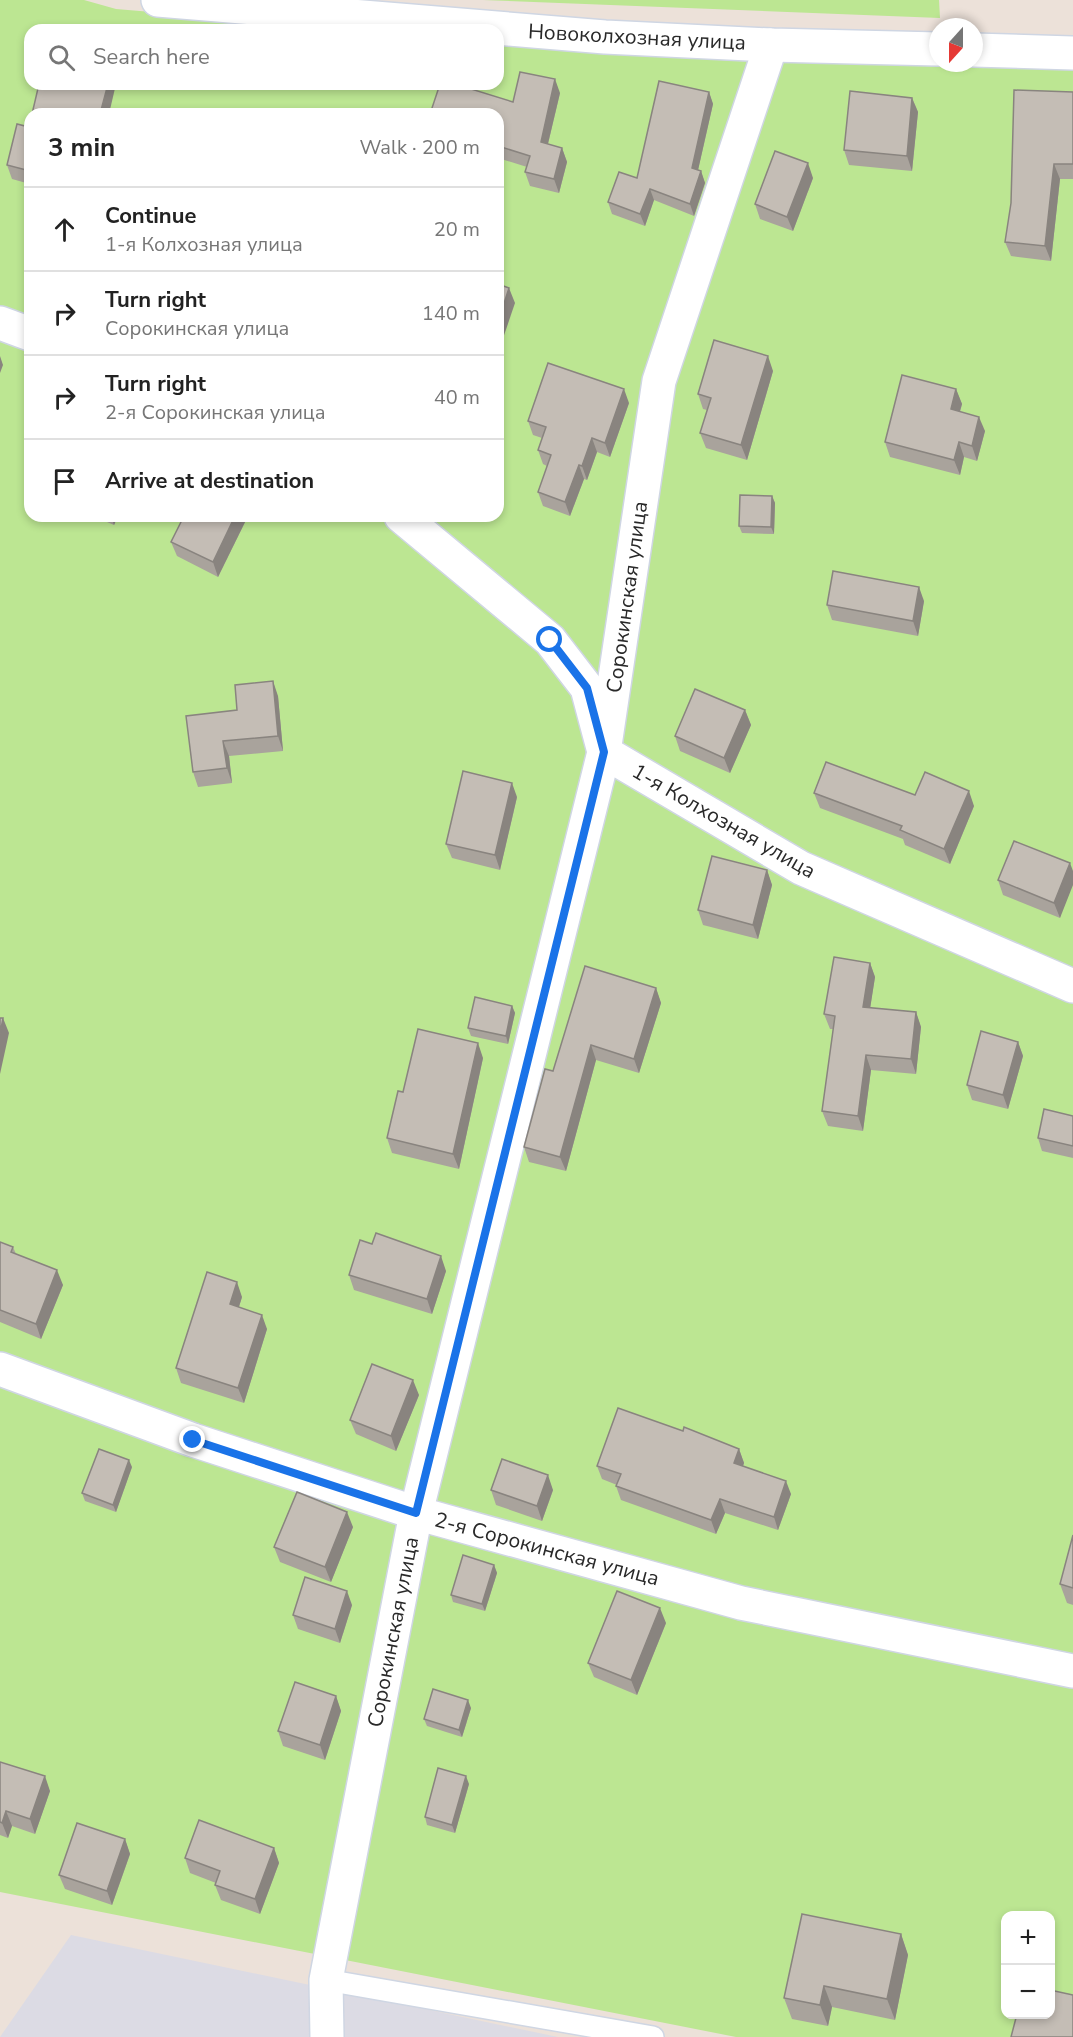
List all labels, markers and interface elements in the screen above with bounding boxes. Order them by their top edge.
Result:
street label: Новоколхозная улица [527,17,747,57]
north arrow [929,18,983,72]
search box [24,24,504,90]
icon: search [45,41,78,74]
text: Search here [93,42,210,72]
text: 3 min [48,130,115,165]
text: Walk · 200 m [360,134,480,161]
text: Continue [105,201,196,231]
icon: ahead [48,213,81,246]
text: 20 m [434,216,480,243]
text: 1-я Колхозная улица [105,231,303,258]
text: Turn right [105,285,206,315]
icon: right [48,297,81,330]
text: 140 m [422,300,480,327]
text: Сорокинская улица [105,315,289,342]
text: Turn right [105,369,206,399]
icon: right [48,381,81,414]
text: 40 m [434,384,480,411]
text: 2-я Сорокинская улица [105,399,326,426]
icon: arrive [48,465,81,498]
text: Arrive at destination [105,466,314,496]
street label: Сорокинская улица [600,499,654,695]
route start [536,626,562,652]
street label: 1-я Колхозная улица [627,757,821,885]
route end [179,1426,205,1452]
street label: 2-я Сорокинская улица [432,1506,662,1592]
street label: Сорокинская улица [361,1534,425,1730]
map controls [1001,1911,1055,2019]
button: + [1001,1911,1055,1965]
button: − [1001,1965,1055,2019]

